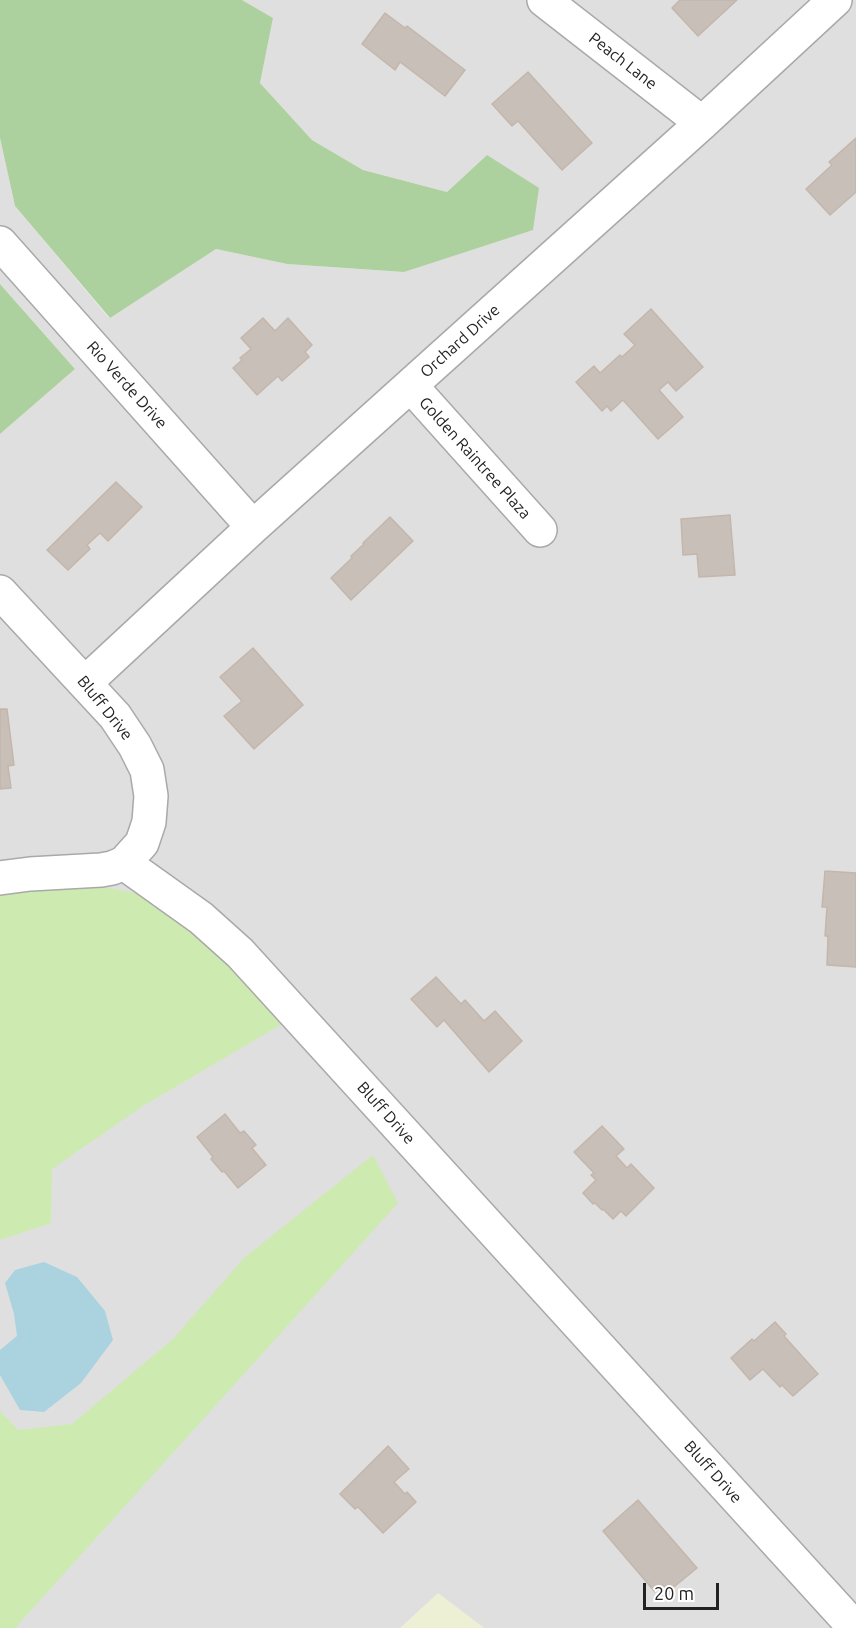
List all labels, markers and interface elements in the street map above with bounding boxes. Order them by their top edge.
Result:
street label: Peach Lane [585,29,661,93]
street label: Orchard Drive [416,300,504,382]
street label: Rio Verde Drive [83,337,171,433]
street label: Golden Raintree Plaza [415,393,535,523]
street label: Bluff Drive [73,672,137,744]
street label: Bluff Drive [353,1078,419,1148]
street label: Bluff Drive [680,1437,746,1507]
scale bar [646,1571,722,1609]
text: 20 m [654,1583,694,1603]

